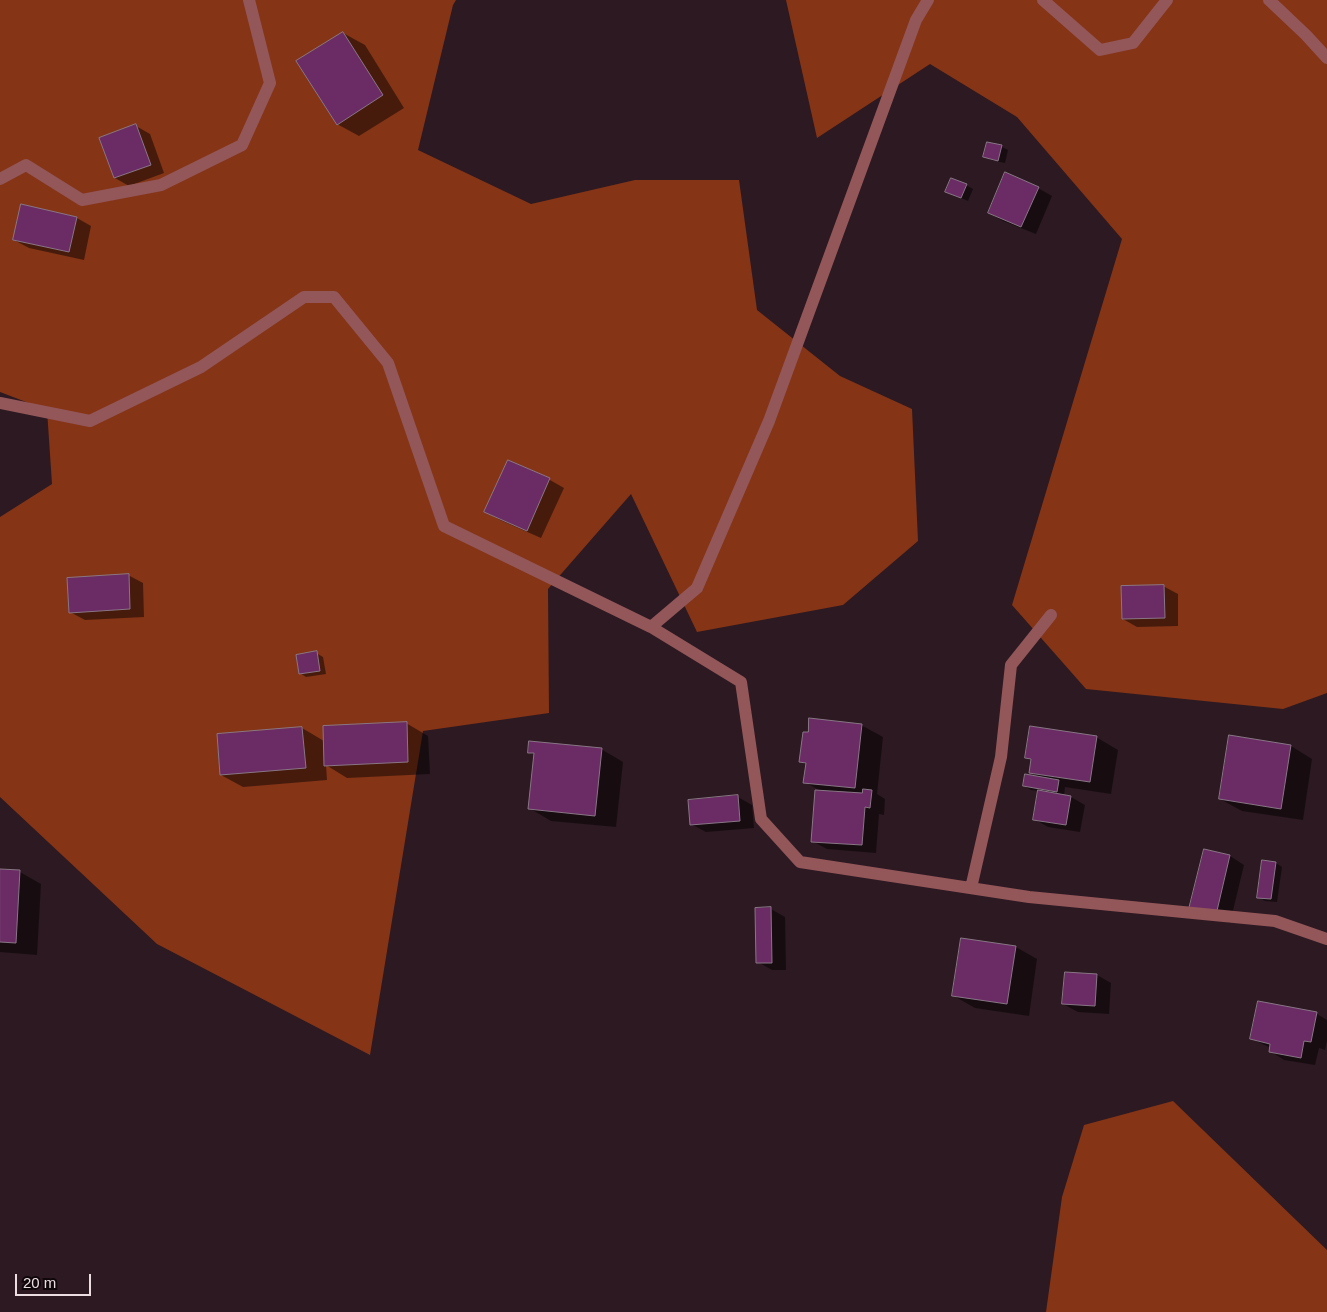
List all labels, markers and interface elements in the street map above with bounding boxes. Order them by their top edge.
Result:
scale bar [18,1264,94,1296]
text: 20 m [23,1274,56,1291]

